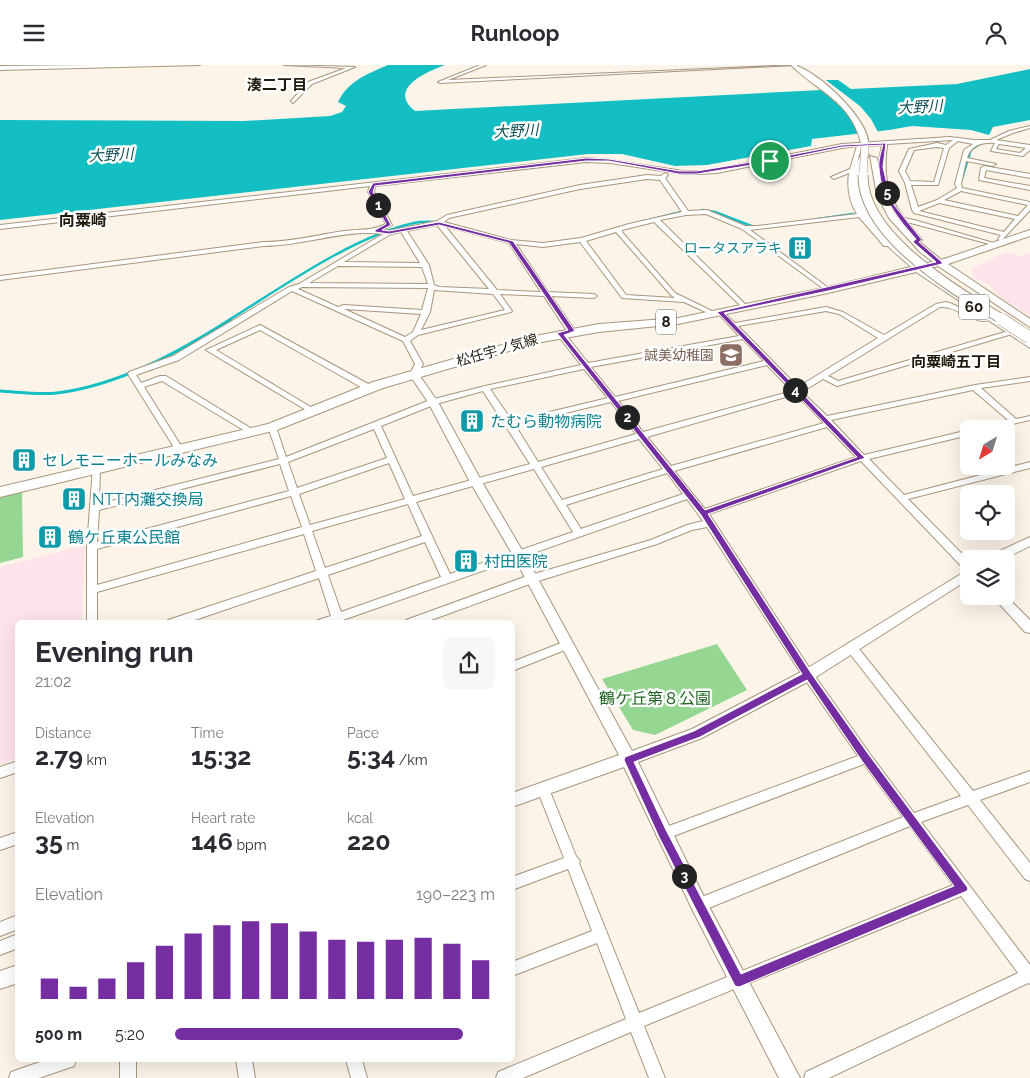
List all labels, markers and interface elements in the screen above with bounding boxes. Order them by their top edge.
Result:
icon: menu [20,19,48,47]
icon: person [982,19,1010,47]
text: Runloop [471,20,559,46]
district label: 湊二丁目 [247,76,307,94]
water label: 大野川 [897,97,945,117]
water label: 大野川 [493,121,541,141]
pin [749,140,791,182]
water label: 大野川 [88,145,136,165]
icon: arrive [756,147,784,175]
pin: 5 [874,181,900,205]
text: 5 [884,185,891,201]
pin: 1 [366,193,390,217]
text: 1 [375,197,382,213]
district label: 向粟崎 [59,211,107,230]
building icon: ロータスアラキ [787,235,813,261]
place label: ロータスアラキ [684,240,782,256]
road number: 60 [959,295,989,319]
road number: 8 [656,309,676,335]
street label: 松任宇ノ気線 [454,331,540,369]
school or university icon: 誠美幼稚園 [718,342,744,368]
place label: 誠美幼稚園 [644,347,714,363]
district label: 向粟崎五丁目 [911,353,1001,371]
pin: 4 [782,377,808,403]
text: 4 [792,382,800,398]
pin: 2 [614,405,640,429]
building icon: たむら動物病院 [459,408,485,434]
text: 2 [624,409,631,425]
place label: たむら動物病院 [490,412,602,431]
north arrow [960,420,1015,475]
map controls [960,420,1015,605]
building icon: セレモニーホールみなみ [11,447,37,473]
place label: セレモニーホールみなみ [42,451,218,470]
button: locate [960,485,1015,540]
building icon: NTT内灘交換局 [61,486,87,512]
place label: NTT内灘交換局 [92,490,204,509]
building icon: 鶴ケ丘東公民館 [37,524,63,550]
place label: 鶴ケ丘東公民館 [68,528,180,547]
building icon: 村田医院 [453,548,479,574]
button: layers [960,550,1015,605]
place label: 村田医院 [484,552,548,571]
text: Evening run [35,636,194,669]
button: share [443,637,495,689]
text: 21:02 [35,672,71,691]
park label: 鶴ケ丘第８公園 [599,689,711,708]
text: Distance [35,725,91,741]
text: Time [191,725,224,741]
text: Pace [347,725,379,741]
text: 2.79 [35,741,83,771]
text: 15:32 [191,741,251,771]
text: 5:34 [347,741,395,771]
text: km [83,752,107,768]
text: /km [395,752,428,768]
text: Elevation [35,810,94,826]
text: Heart rate [191,810,255,826]
text: kcal [347,810,373,826]
text: 35 [35,826,63,856]
text: 146 [191,826,233,856]
text: 220 [347,826,391,856]
text: m [63,837,79,853]
text: bpm [233,837,267,853]
pin: 3 [672,863,696,889]
text: 3 [681,868,688,884]
text: Elevation [35,885,103,904]
text: 190–223 m [416,885,495,904]
text: 500 m [35,1025,82,1044]
text: 5:20 [115,1025,145,1044]

